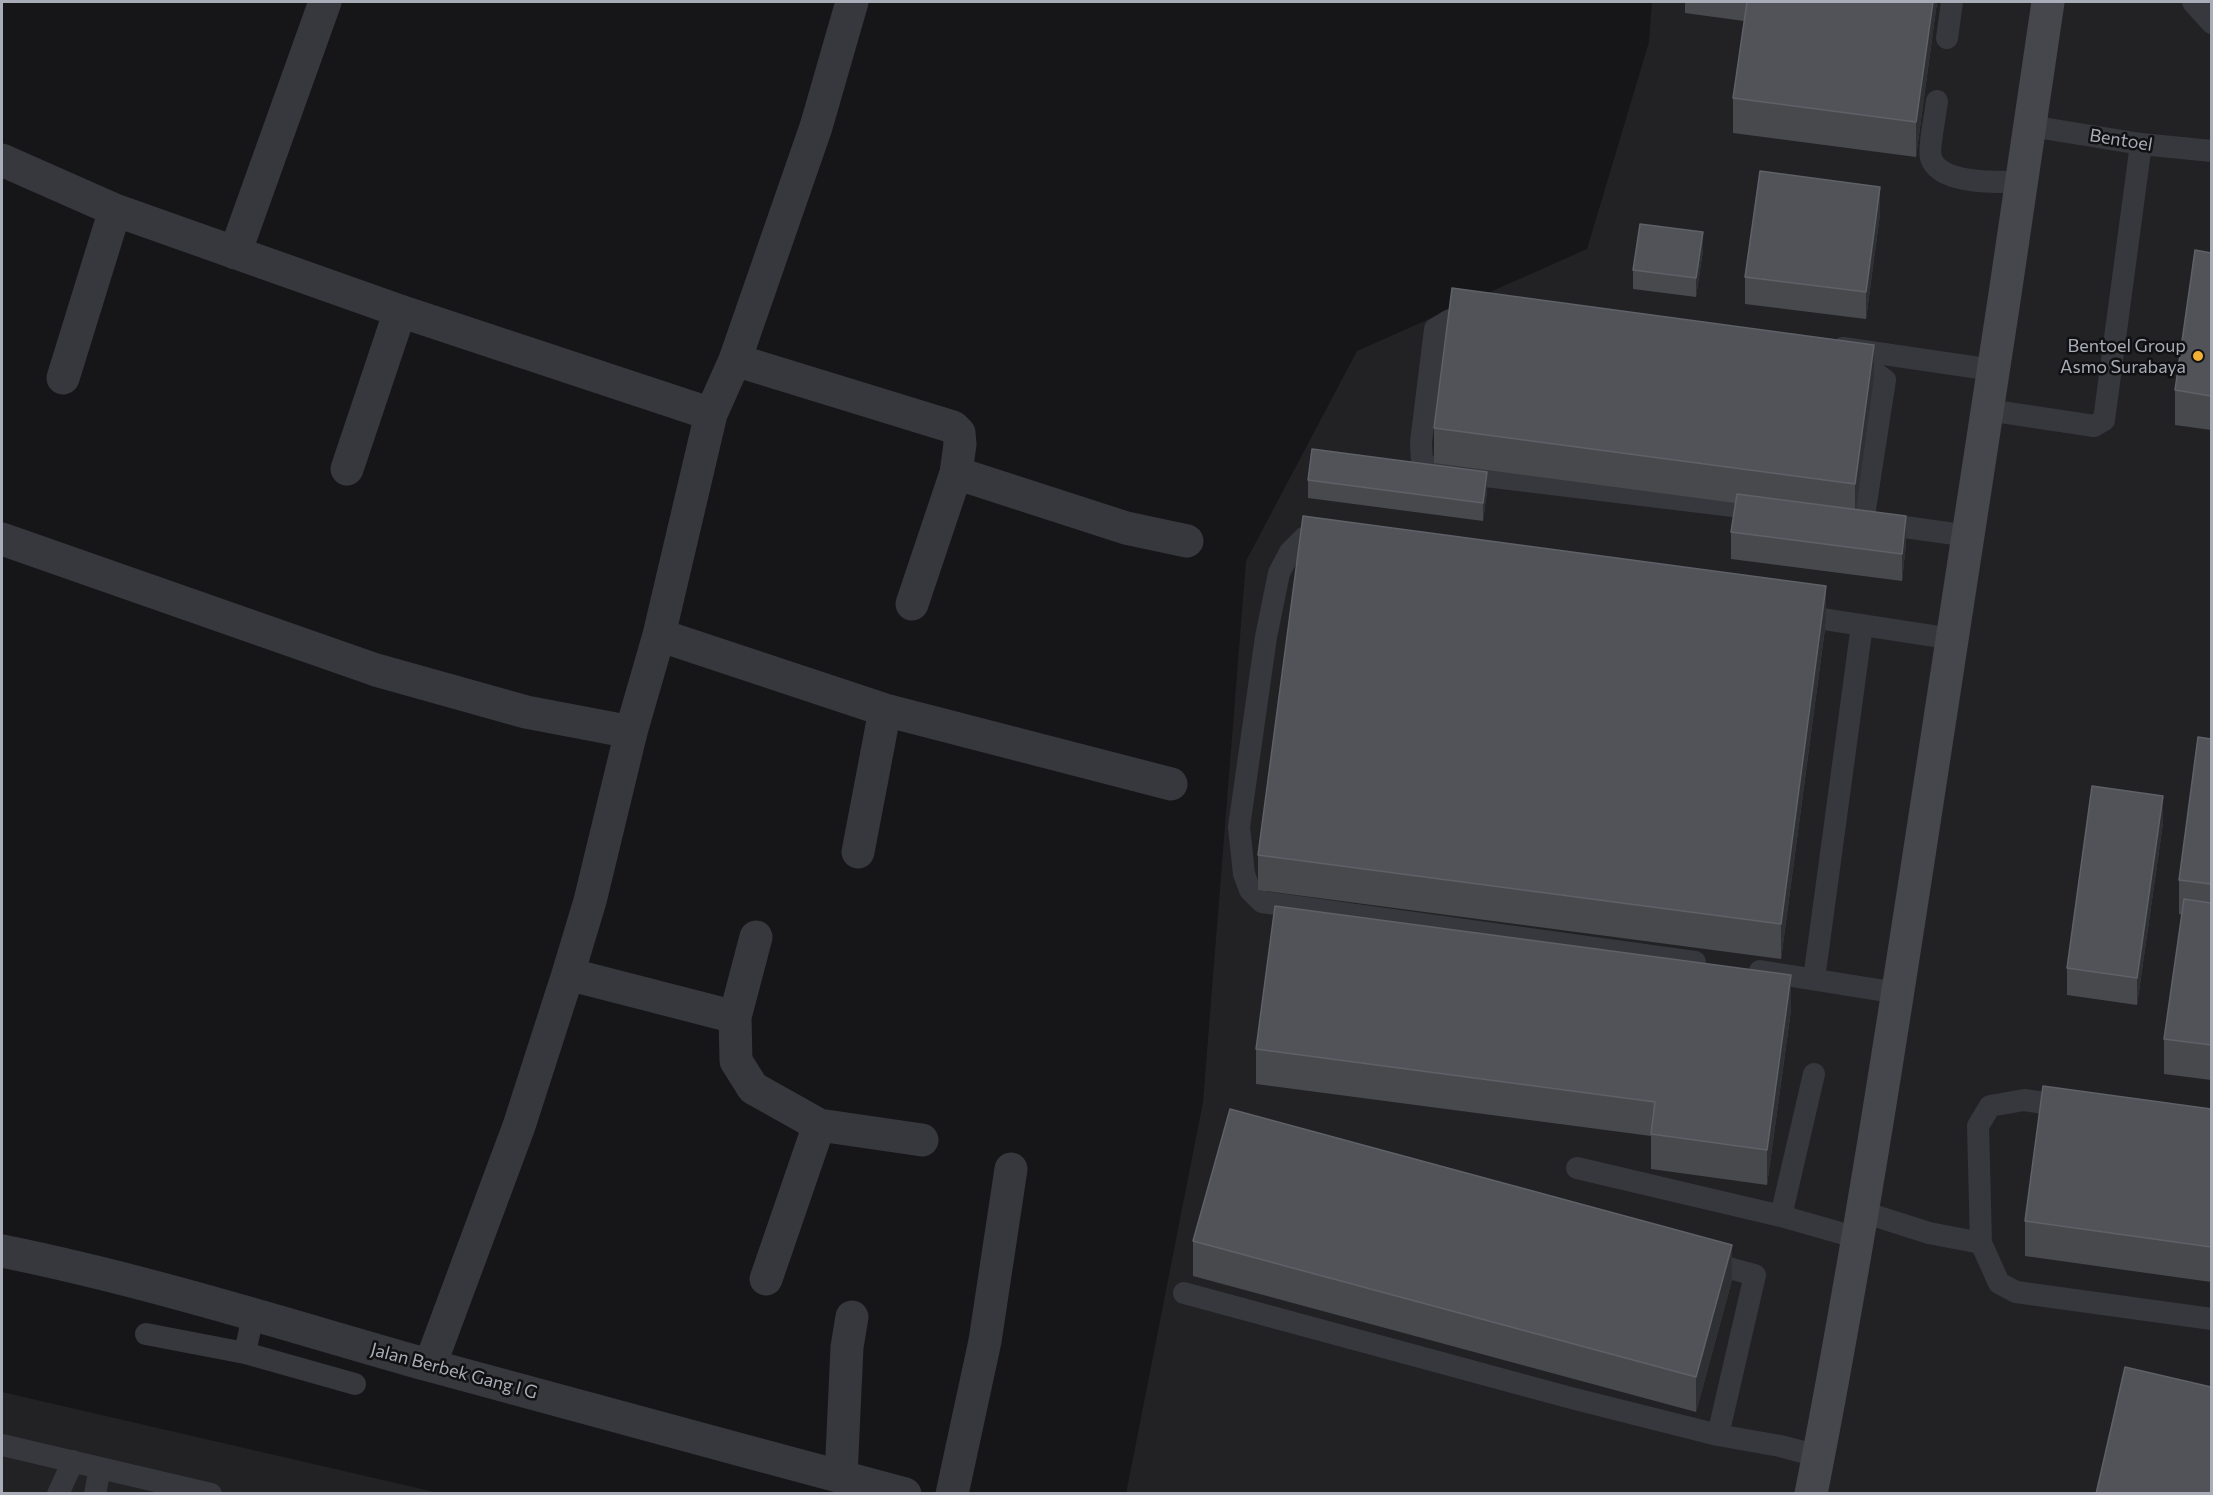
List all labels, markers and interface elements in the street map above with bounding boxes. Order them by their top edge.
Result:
street label: Bentoel [2088,124,2154,156]
place label: Bentoel Group Asmo Surabaya [2060,335,2186,378]
marker: Bentoel Group Asmo Surabaya [2191,349,2205,363]
street label: Jalan Berbek Gang I G [368,1338,540,1404]

